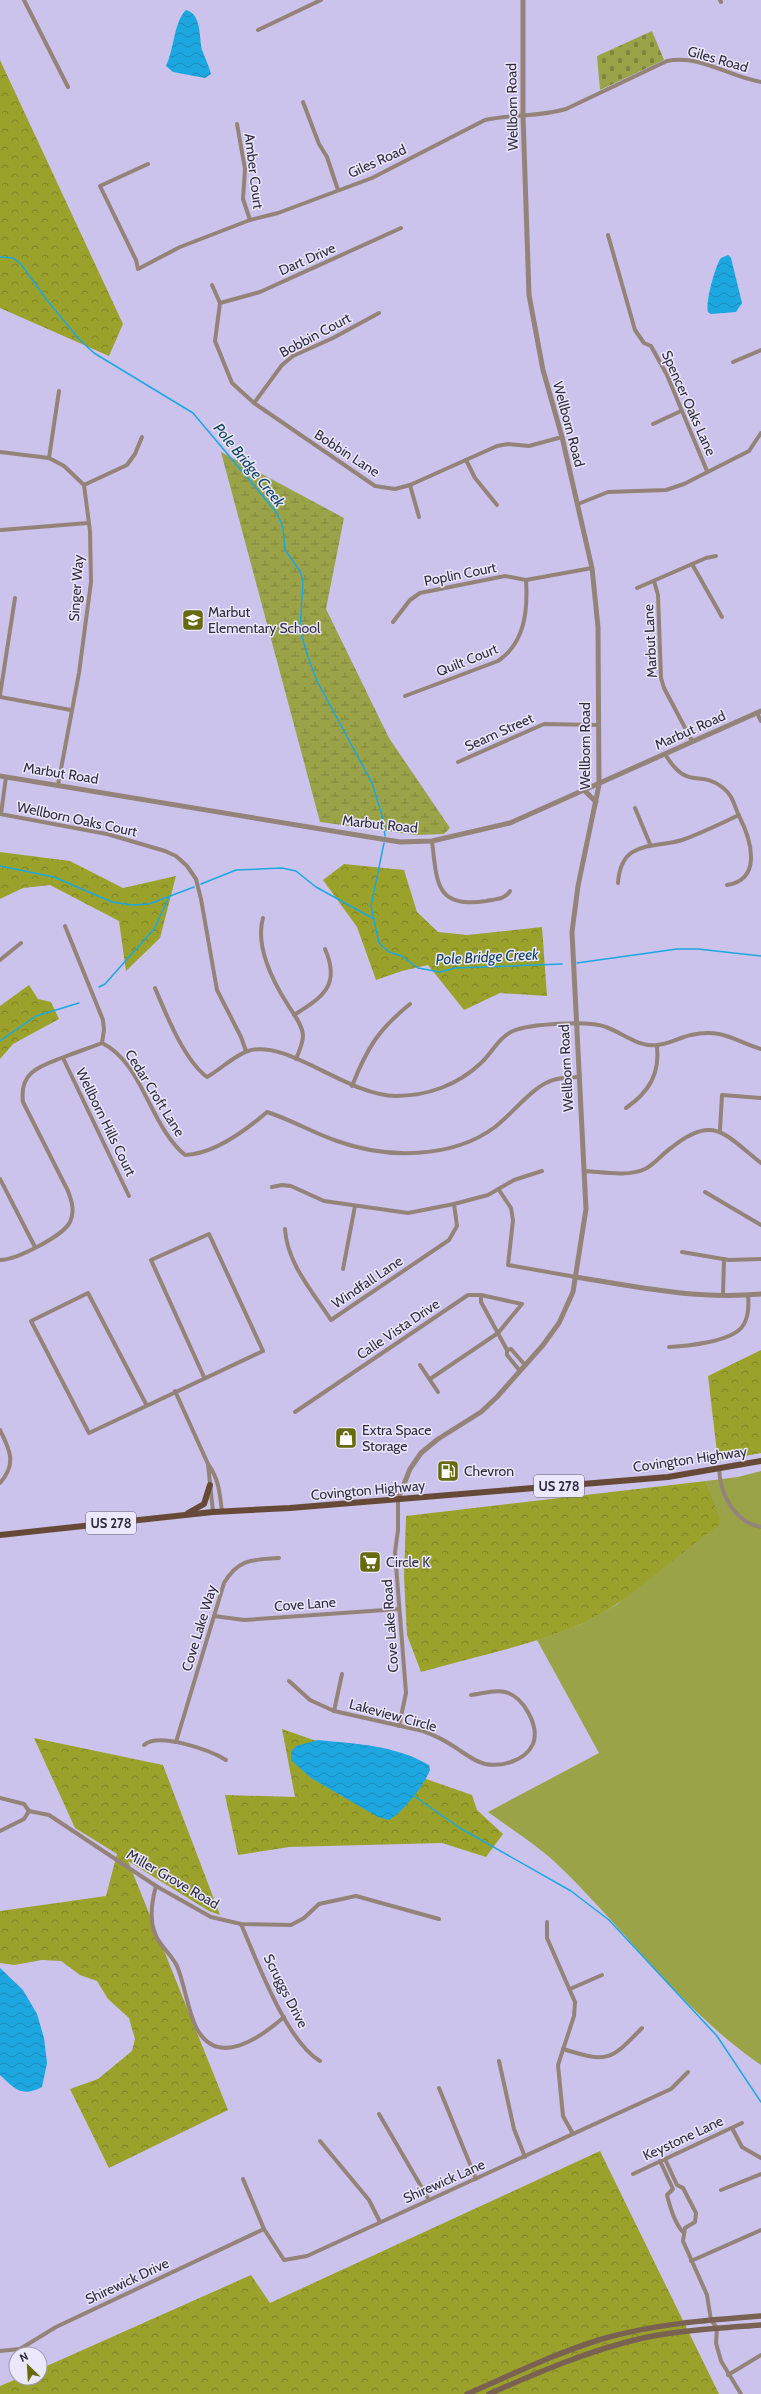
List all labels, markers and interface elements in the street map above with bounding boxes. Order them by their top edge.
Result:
street label: Giles Road [686,42,750,76]
street label: Wellborn Road [502,63,522,151]
street label: Amber Court [240,132,268,210]
street label: Giles Road [345,140,409,182]
street label: Dart Drive [276,238,338,280]
street label: Bobbin Court [276,309,354,361]
street label: Spencer Oaks Lane [658,348,720,458]
street label: Wellborn Road [549,379,589,469]
water label: Pole Bridge Creek [210,419,289,511]
street label: Bobbin Lane [311,425,383,481]
street label: Singer Way [65,554,87,622]
street label: Poplin Court [422,558,498,590]
place label: Marbut Elementary School [208,603,321,637]
street label: Marbut Lane [639,604,661,678]
school or university icon: Marbut Elementary School [180,607,206,633]
street label: Quilt Court [434,639,501,680]
street label: Wellborn Road [576,702,594,790]
street label: Marbut Road [652,706,728,754]
street label: Seam Street [462,709,536,755]
street label: Marbut Road [22,758,100,788]
street label: Wellborn Oaks Court [15,797,139,841]
street label: Marbut Road [341,811,419,837]
water label: Pole Bridge Creek [435,945,539,969]
street label: Wellborn Road [555,1024,577,1112]
street label: Cedar Croft Lane [121,1046,189,1140]
street label: Wellborn Hills Court [72,1065,140,1179]
street label: Windfall Lane [328,1252,406,1312]
street label: Calle Vista Drive [353,1295,443,1363]
place label: Extra Space Storage [362,1421,431,1455]
shop icon: Extra Space Storage [333,1425,359,1451]
street label: Covington Highway [632,1442,748,1476]
fuel station icon: Chevron [435,1458,461,1484]
place label: Chevron [464,1462,514,1480]
road number: US 278 [534,1475,584,1497]
street label: Covington Highway [310,1476,426,1504]
road number: US 278 [86,1512,136,1534]
supermarket icon: Circle K [357,1549,383,1575]
place label: Circle K [386,1553,430,1571]
street label: Cove Lake Road [378,1579,402,1673]
street label: Cove Lake Way [177,1583,221,1673]
street label: Cove Lane [274,1593,336,1615]
street label: Lakeview Circle [347,1695,439,1735]
street label: Miller Grove Road [123,1845,223,1913]
street label: Scruggs Drive [260,1951,312,2031]
street label: Keystone Lane [640,2112,726,2164]
street label: Shirewick Lane [400,2155,488,2207]
street label: Shirewick Drive [82,2254,172,2308]
north arrow [8,2346,48,2386]
text: N [17,2349,30,2365]

